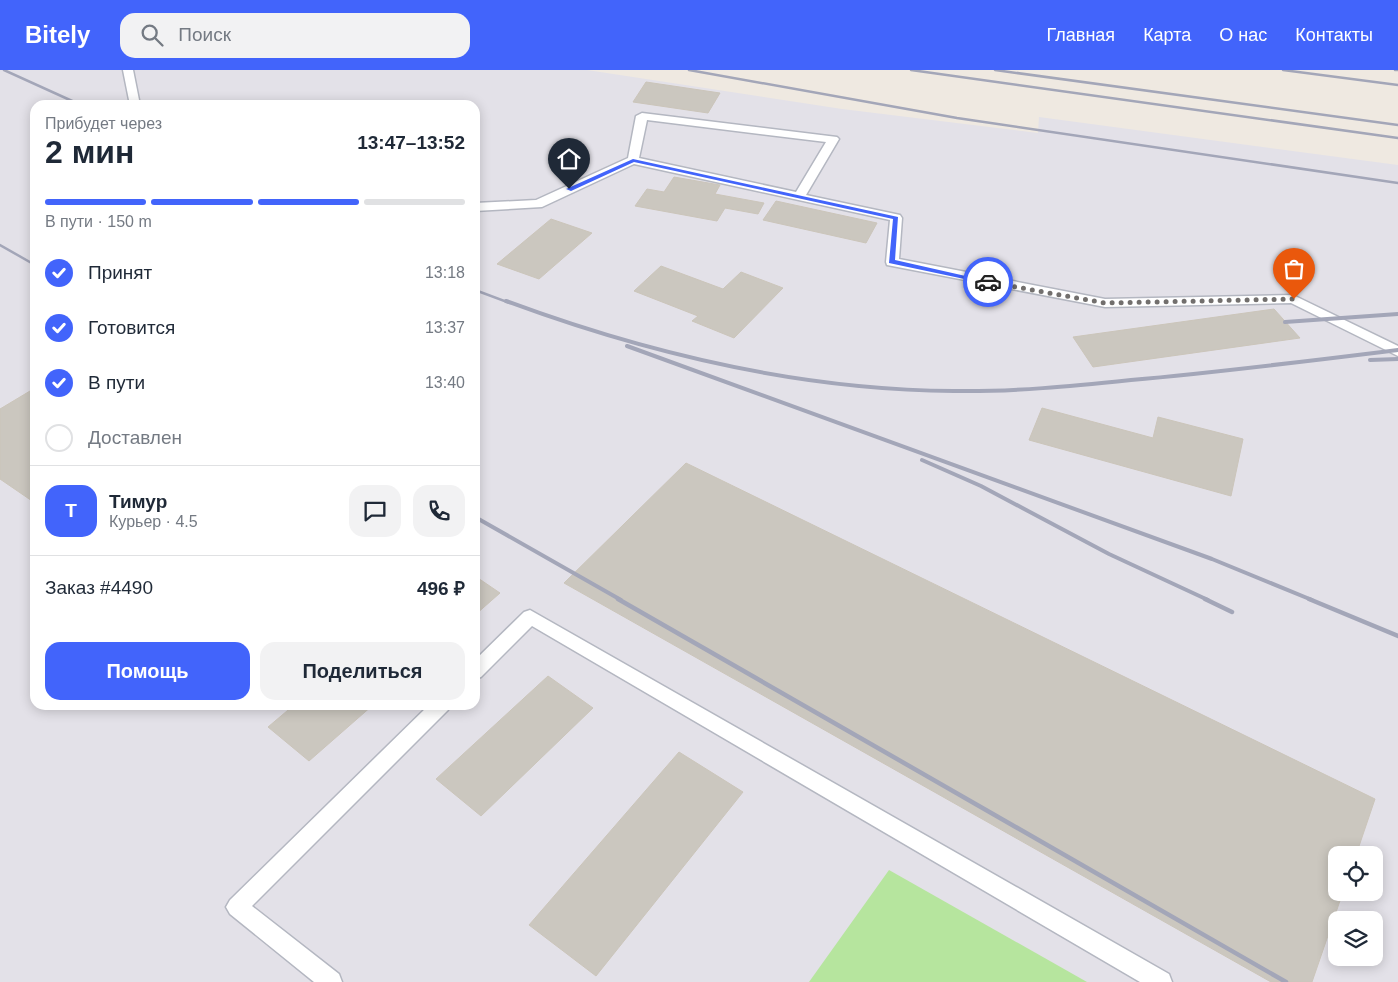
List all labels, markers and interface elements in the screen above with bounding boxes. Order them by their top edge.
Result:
search box [120,13,470,58]
text: Bitely [25,21,90,48]
icon: search [138,21,166,49]
text: Поиск [178,24,231,45]
text: Главная [1047,25,1115,45]
text: Карта [1143,25,1191,45]
text: О нас [1219,25,1267,45]
text: Контакты [1295,25,1373,45]
text: Прибудет через [45,115,162,132]
text: 13:47–13:52 [357,132,465,153]
text: 2 мин [45,134,134,170]
pin [548,138,590,189]
icon: home [555,145,583,173]
text: В пути · 150 m [45,213,152,230]
pin [1273,248,1315,299]
icon: bag [1280,255,1308,283]
courier [963,257,1013,307]
icon: check [45,259,73,287]
text: Принят [88,262,152,283]
text: 13:18 [425,264,465,281]
icon: car [974,268,1002,296]
icon: check [45,314,73,342]
text: Готовится [88,317,175,338]
text: 13:37 [425,319,465,336]
icon: check [45,369,73,397]
text: В пути [88,372,145,393]
text: 13:40 [425,374,465,391]
text: Доставлен [88,427,182,448]
button: chat [349,485,401,537]
button: phone [413,485,465,537]
text: Тимур [109,491,167,512]
text: Т [65,500,77,521]
text: Курьер · 4.5 [109,513,198,530]
text: Заказ #4490 [45,577,153,598]
text: 496 ₽ [417,578,465,599]
button: Помощь [45,642,250,700]
button: Поделиться [260,642,465,700]
map controls [1328,846,1383,966]
button: locate [1328,846,1383,901]
button: layers [1328,911,1383,966]

